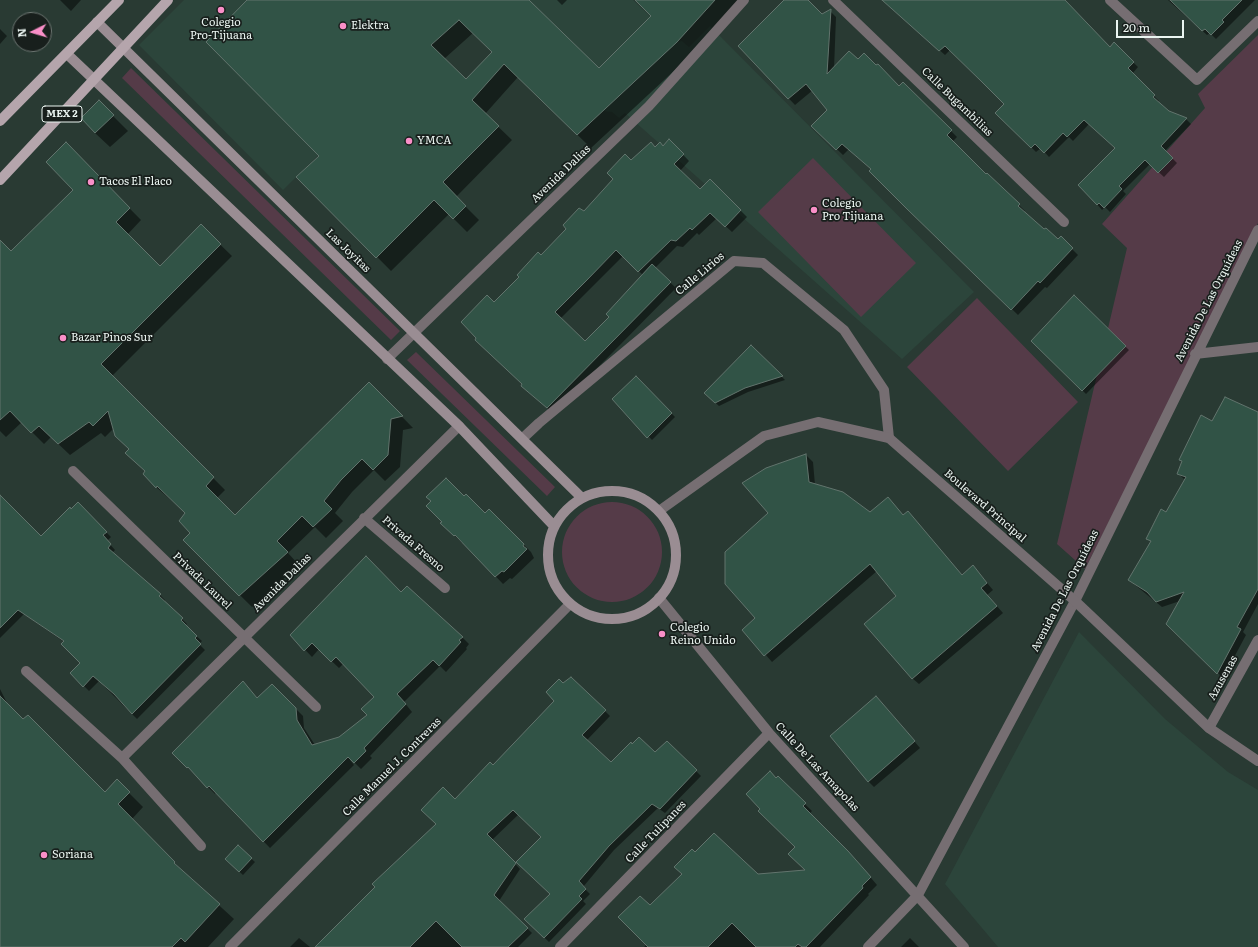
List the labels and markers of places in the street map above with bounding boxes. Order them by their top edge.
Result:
marker: Colegio Pro-Tijuana [216,5,226,15]
place label: Colegio Pro-Tijuana [190,16,252,42]
place label: Elektra [351,19,389,33]
marker: Elektra [338,21,348,31]
place label: YMCA [417,134,451,148]
marker: YMCA [404,136,414,146]
place label: Tacos El Flaco [99,175,172,189]
marker: Tacos El Flaco [86,177,96,187]
place label: Colegio Pro Tijuana [822,197,883,223]
marker: Colegio Pro Tijuana [809,205,819,215]
place label: Bazar Pinos Sur [71,331,152,345]
marker: Bazar Pinos Sur [58,333,68,343]
place label: Colegio Reino Unido [670,621,736,647]
marker: Colegio Reino Unido [657,629,667,639]
place label: Soriana [52,848,93,862]
marker: Soriana [39,850,49,860]

